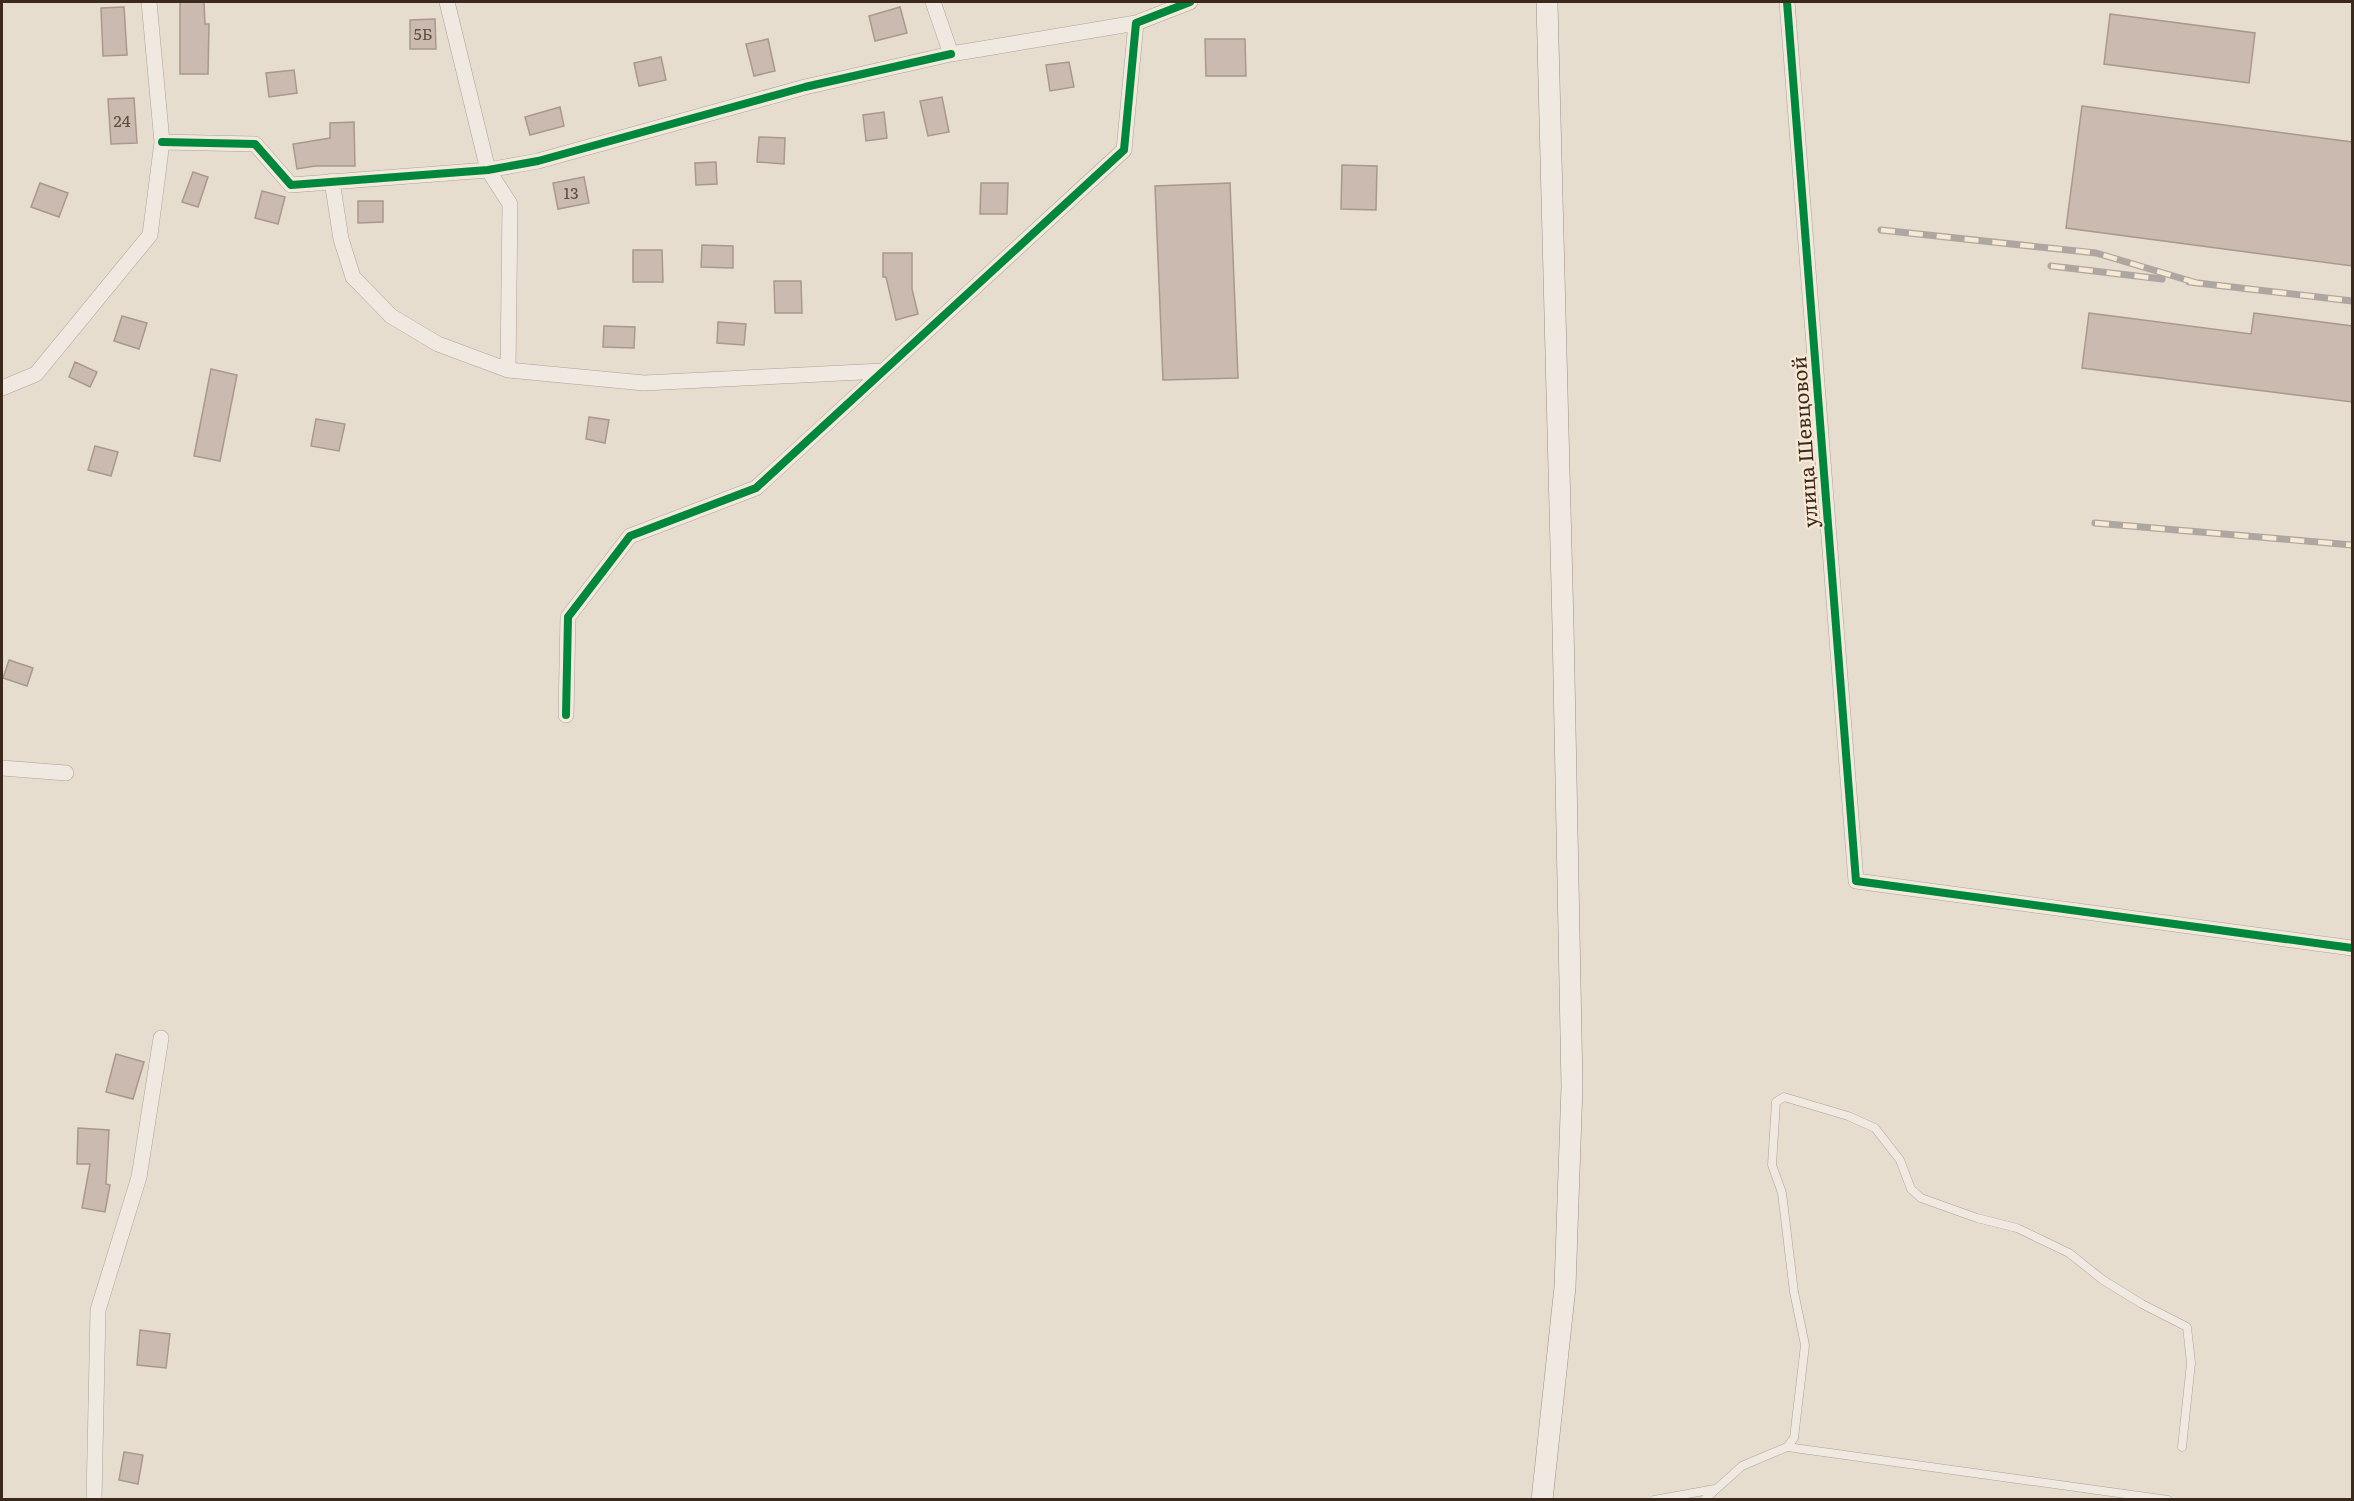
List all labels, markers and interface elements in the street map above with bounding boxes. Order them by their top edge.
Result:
house number: 5Б [414,21,432,45]
house number: 24 [114,108,131,132]
house number: 13 [563,180,579,204]
street label: улица Шевцовой [1782,355,1824,529]

